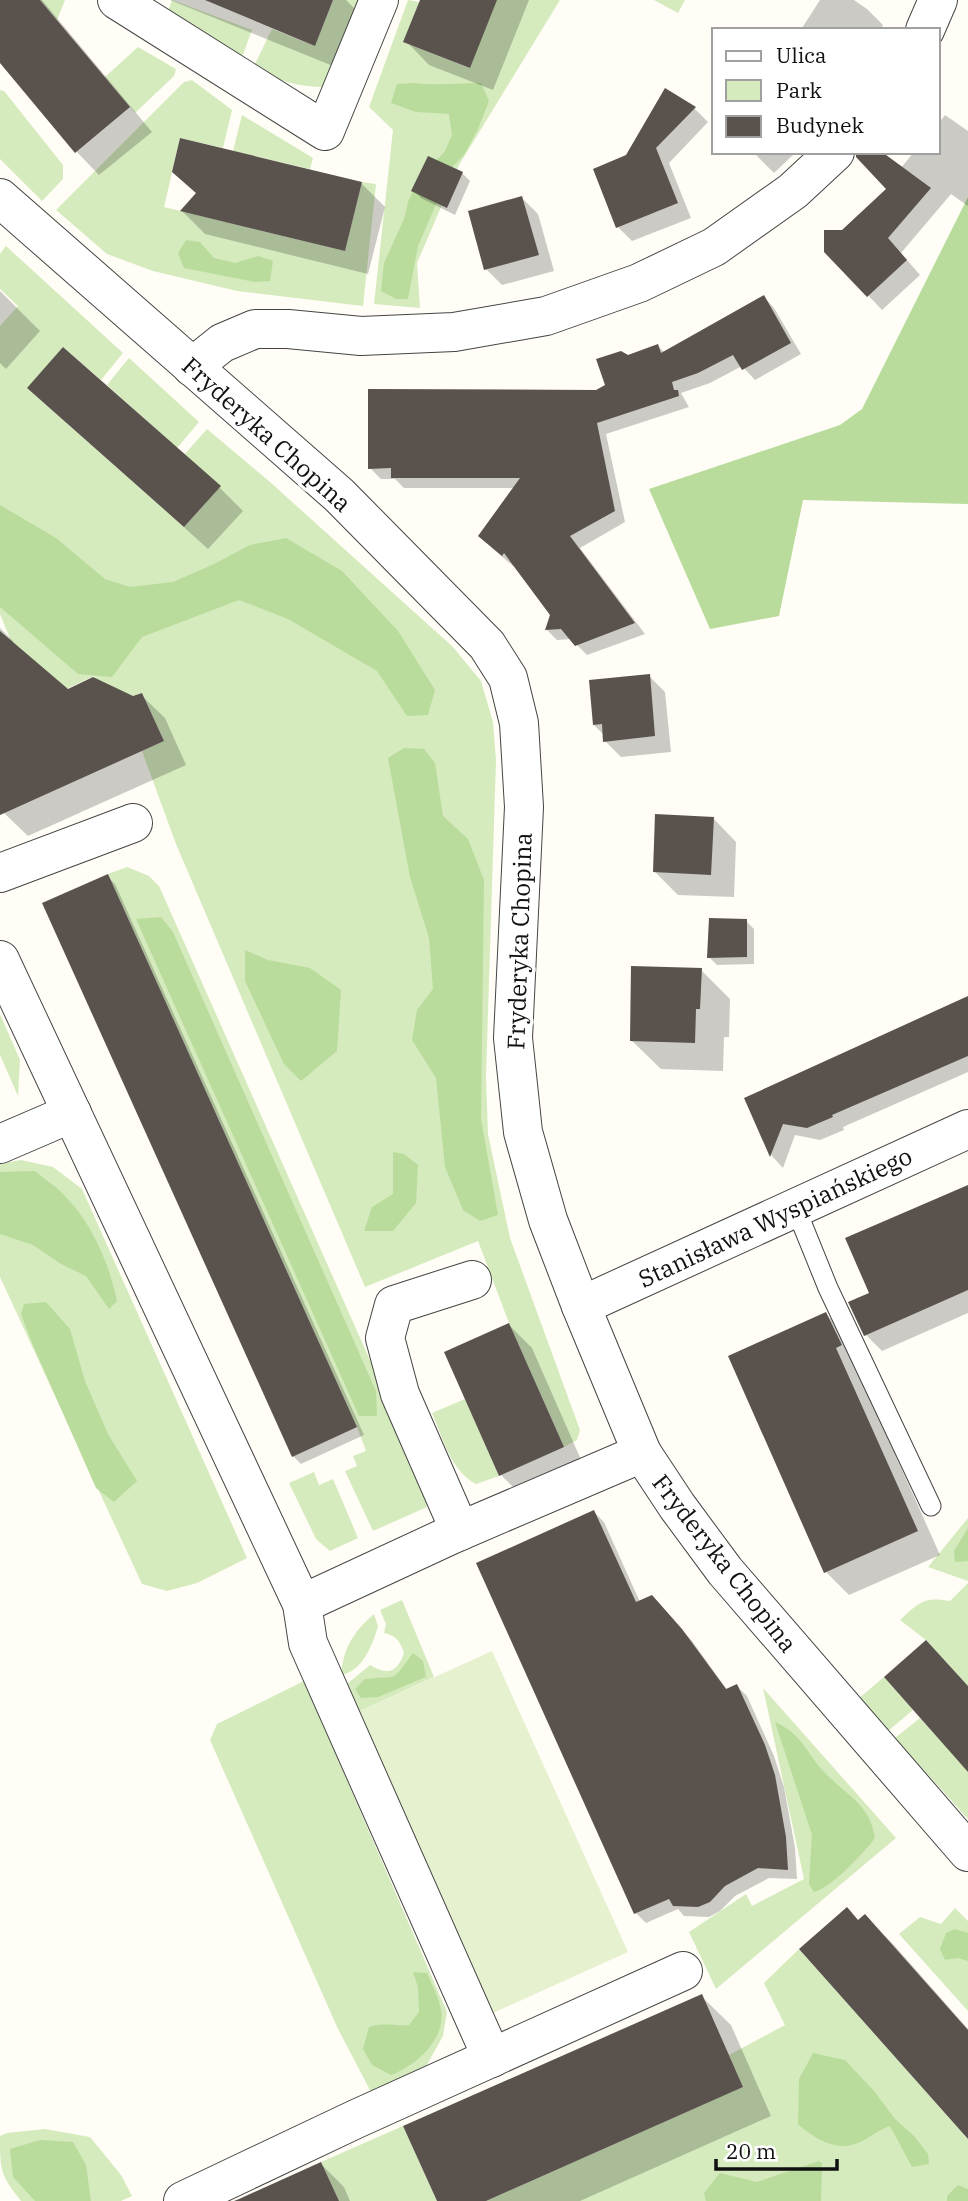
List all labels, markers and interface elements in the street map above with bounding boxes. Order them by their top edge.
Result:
legend [712,28,940,154]
text: Ulica [776,41,827,69]
text: Park [776,76,823,104]
text: Budynek [776,111,865,139]
street label: Fryderyka Chopina [175,349,359,519]
street label: Fryderyka Chopina [499,832,539,1050]
street label: Stanisława Wyspiańskiego [633,1139,917,1295]
street label: Fryderyka Chopina [645,1467,805,1659]
scale bar [716,2128,837,2172]
text: 20 m [726,2137,776,2165]

